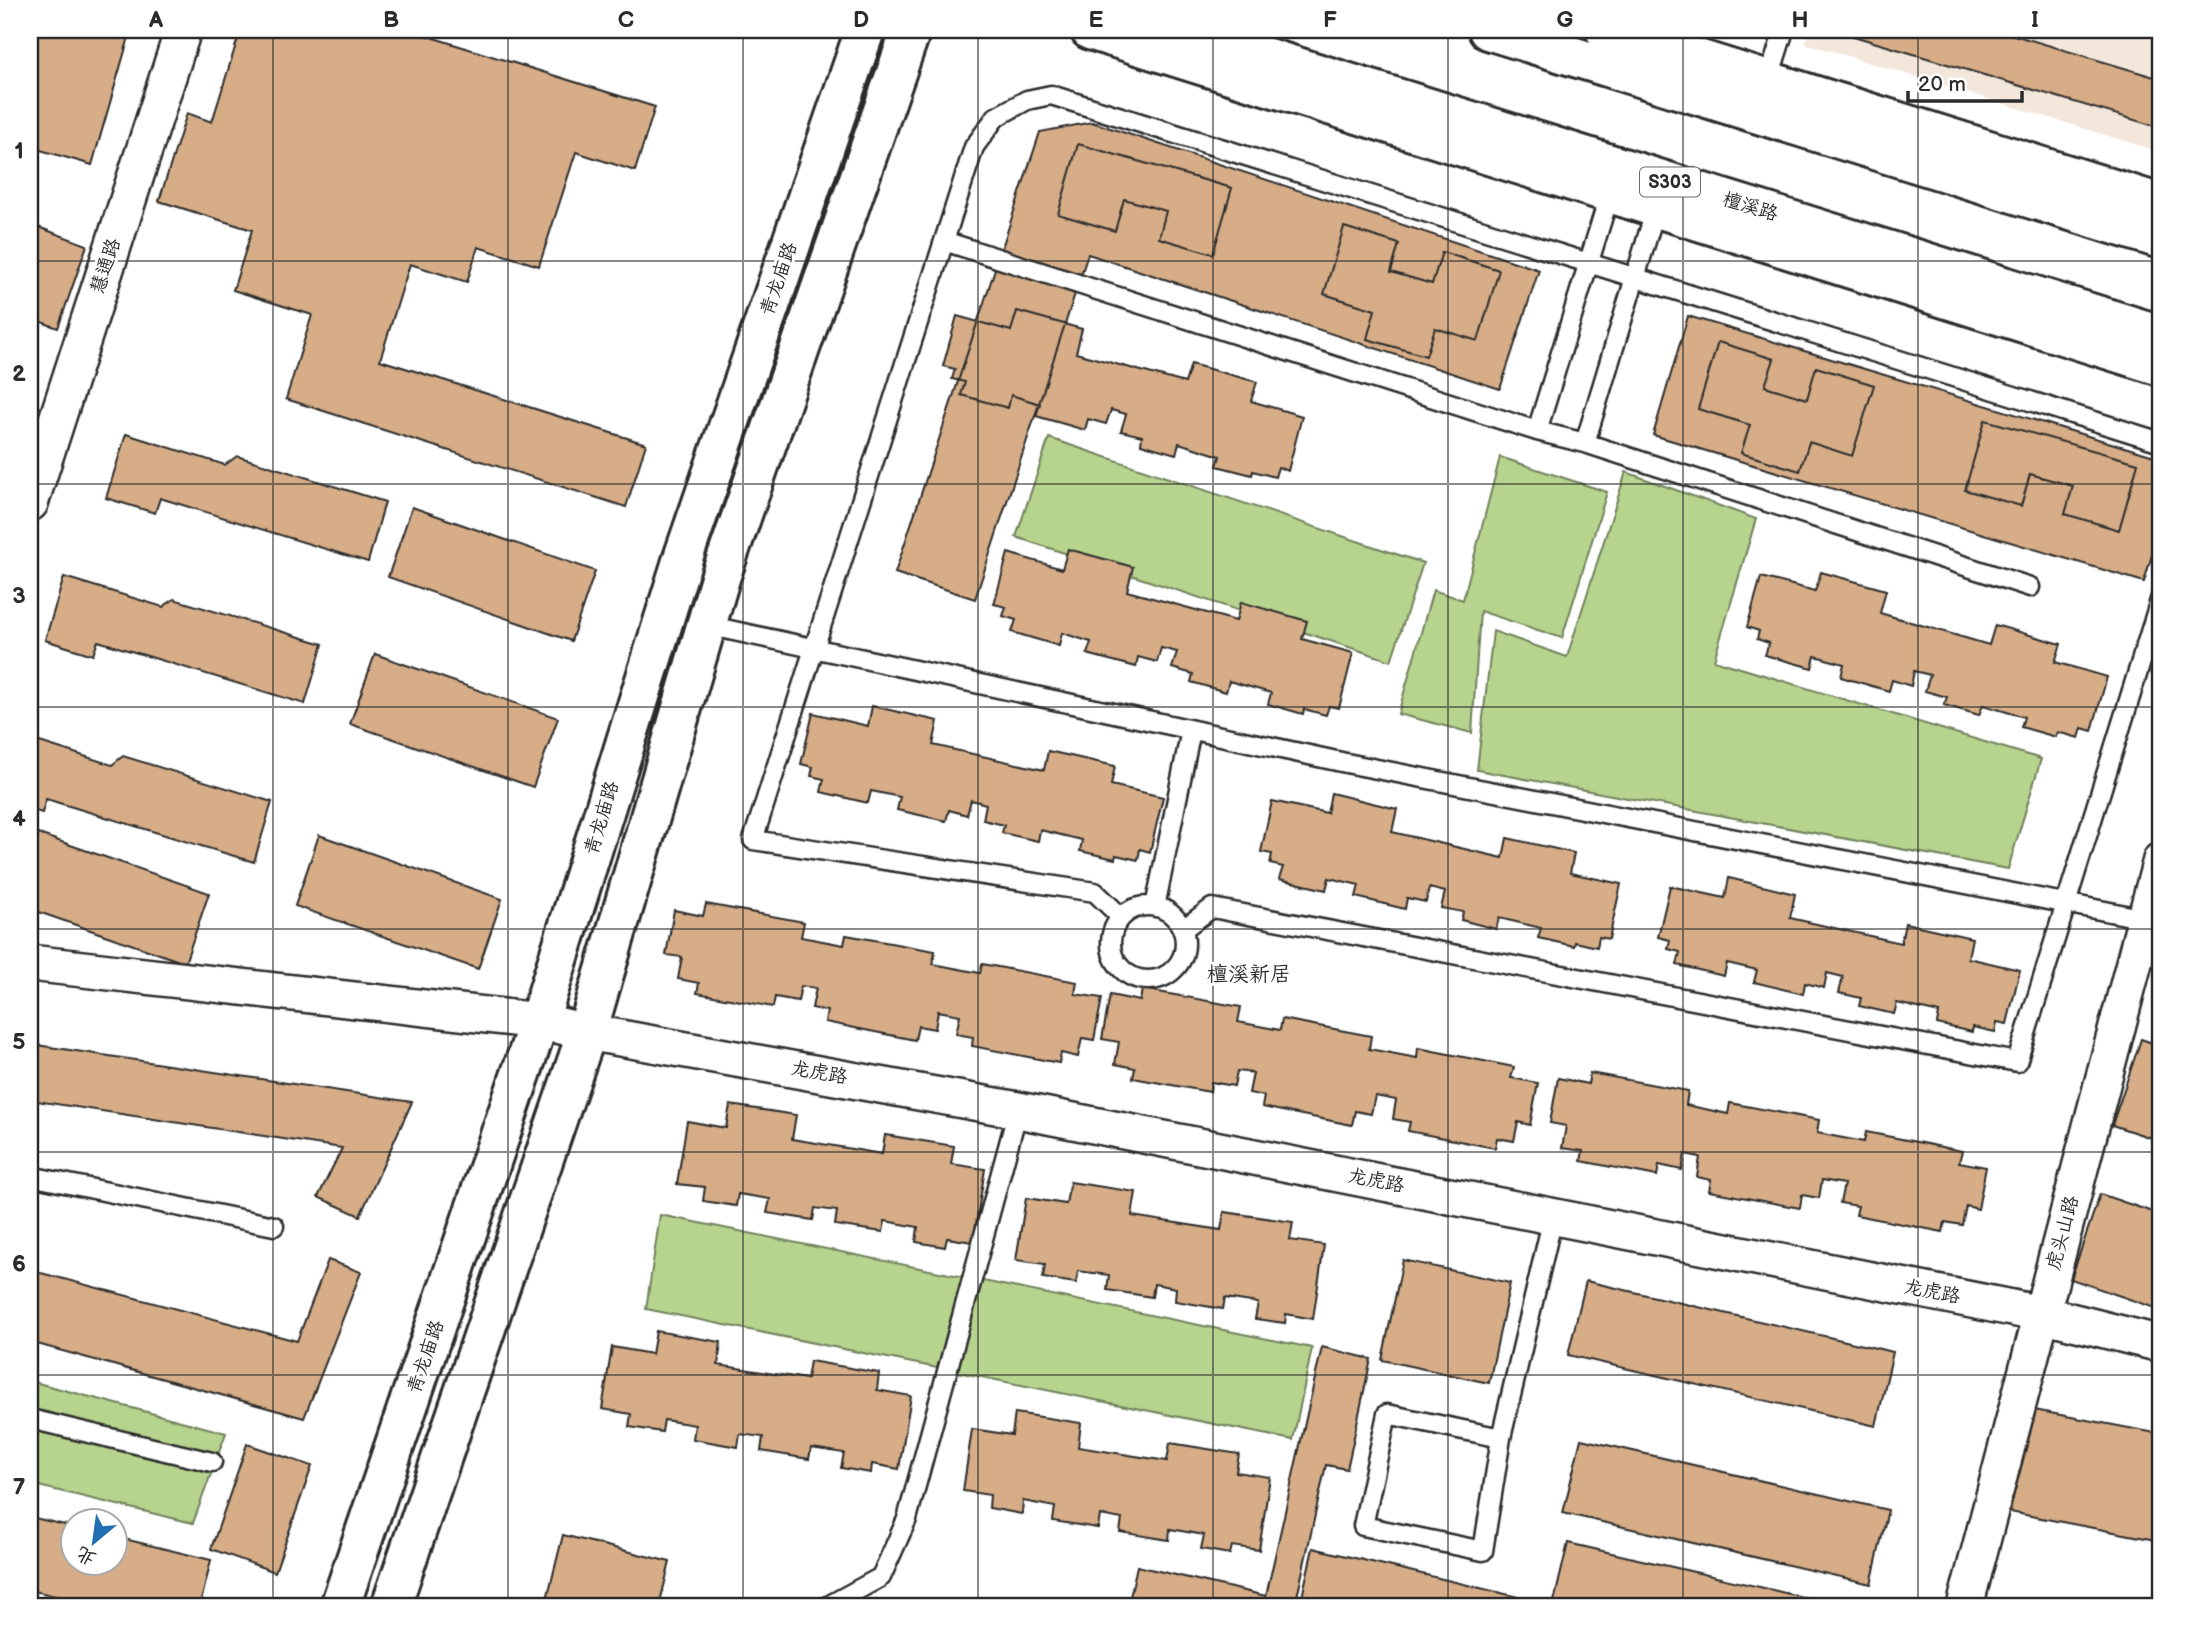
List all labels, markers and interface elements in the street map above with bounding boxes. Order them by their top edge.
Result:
text: A [148,6,164,34]
text: B [383,6,399,34]
text: C [618,6,634,34]
text: D [853,6,869,34]
text: E [1089,6,1104,34]
text: F [1323,6,1337,34]
text: G [1557,6,1574,34]
text: H [1791,6,1809,34]
text: I [2031,6,2039,34]
scale bar [1908,60,2021,104]
text: 20 m [1918,72,1966,97]
text: 1 [14,137,24,165]
road number: S303 [1640,168,1700,196]
street label: 檀溪路 [1719,188,1781,226]
street label: 慧通路 [86,235,126,297]
street label: 青龙庙路 [756,239,802,319]
text: 2 [12,360,26,388]
text: 3 [12,582,26,610]
street label: 青龙庙路 [580,778,624,858]
text: 4 [12,805,26,833]
district label: 檀溪新居 [1207,962,1291,987]
text: 5 [12,1028,26,1056]
street label: 龙虎路 [789,1057,849,1089]
street label: 龙虎路 [1346,1164,1406,1198]
street label: 虎头山路 [2042,1193,2084,1273]
text: 6 [12,1250,26,1278]
street label: 龙虎路 [1902,1275,1962,1309]
street label: 青龙庙路 [403,1317,449,1397]
text: 7 [13,1473,26,1501]
north arrow [60,1506,130,1576]
text: 北 [73,1541,100,1570]

